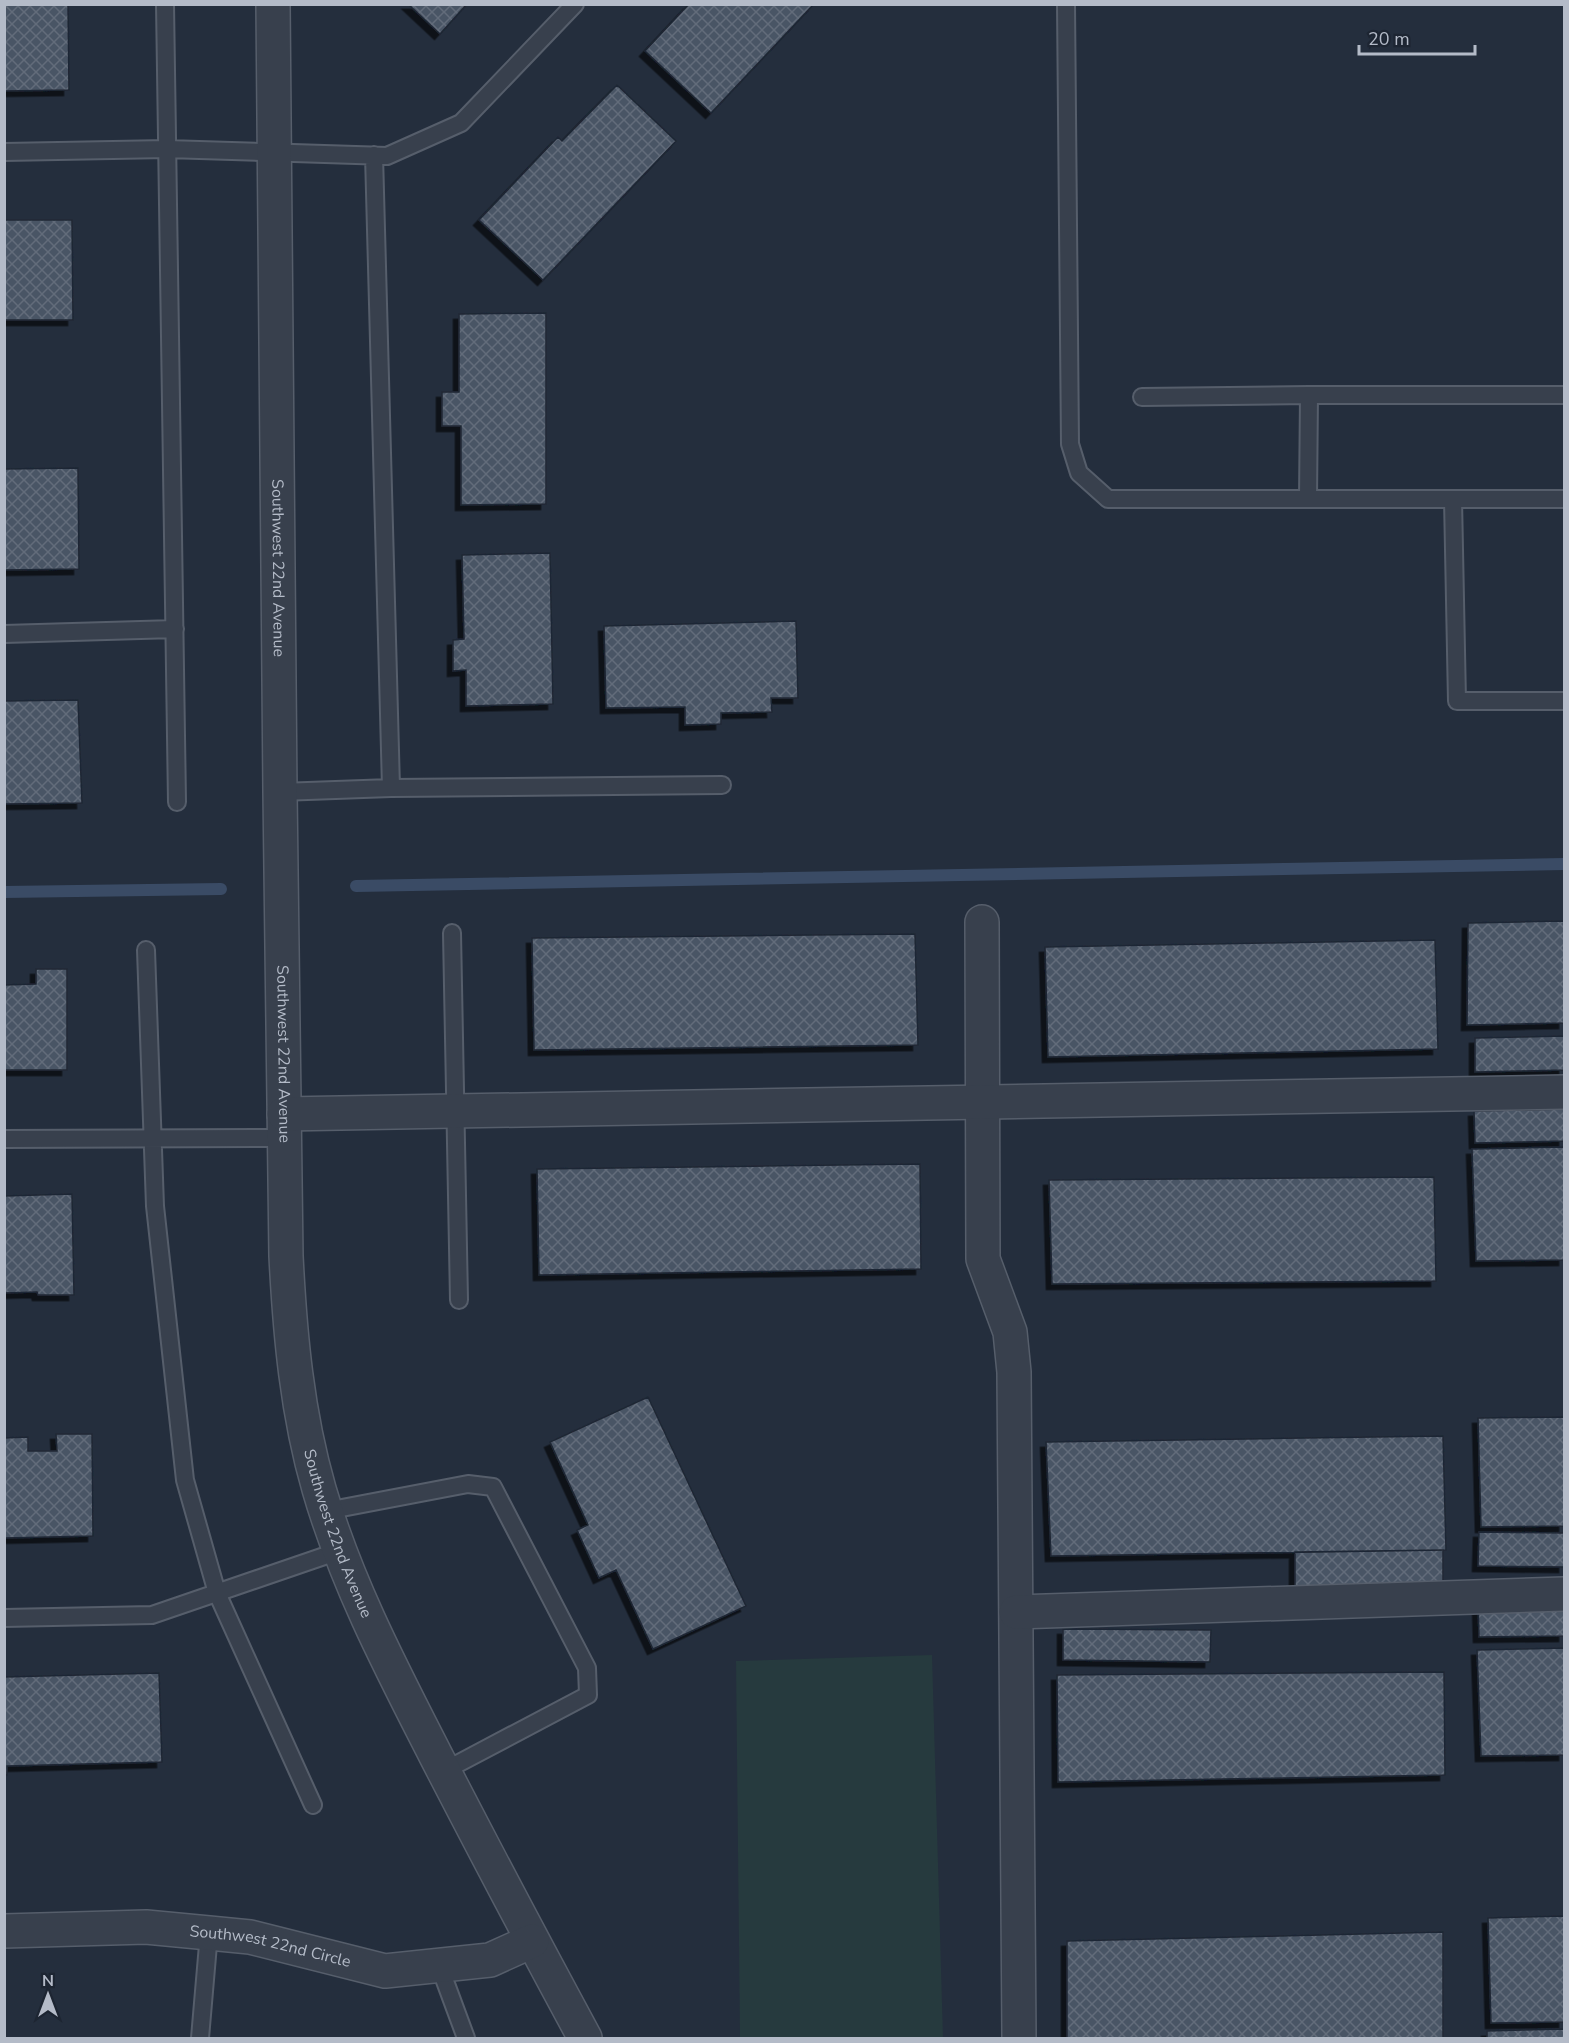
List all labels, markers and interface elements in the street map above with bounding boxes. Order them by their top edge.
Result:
scale bar [1359,18,1474,56]
text: 20 m [1368,27,1410,51]
street label: Southwest 22nd Avenue [266,479,290,657]
street label: Southwest 22nd Avenue [271,965,296,1143]
street label: Southwest 22nd Avenue [298,1447,377,1622]
street label: Southwest 22nd Circle [189,1920,353,1973]
north arrow [18,1965,78,2025]
text: N [42,1970,54,1992]

